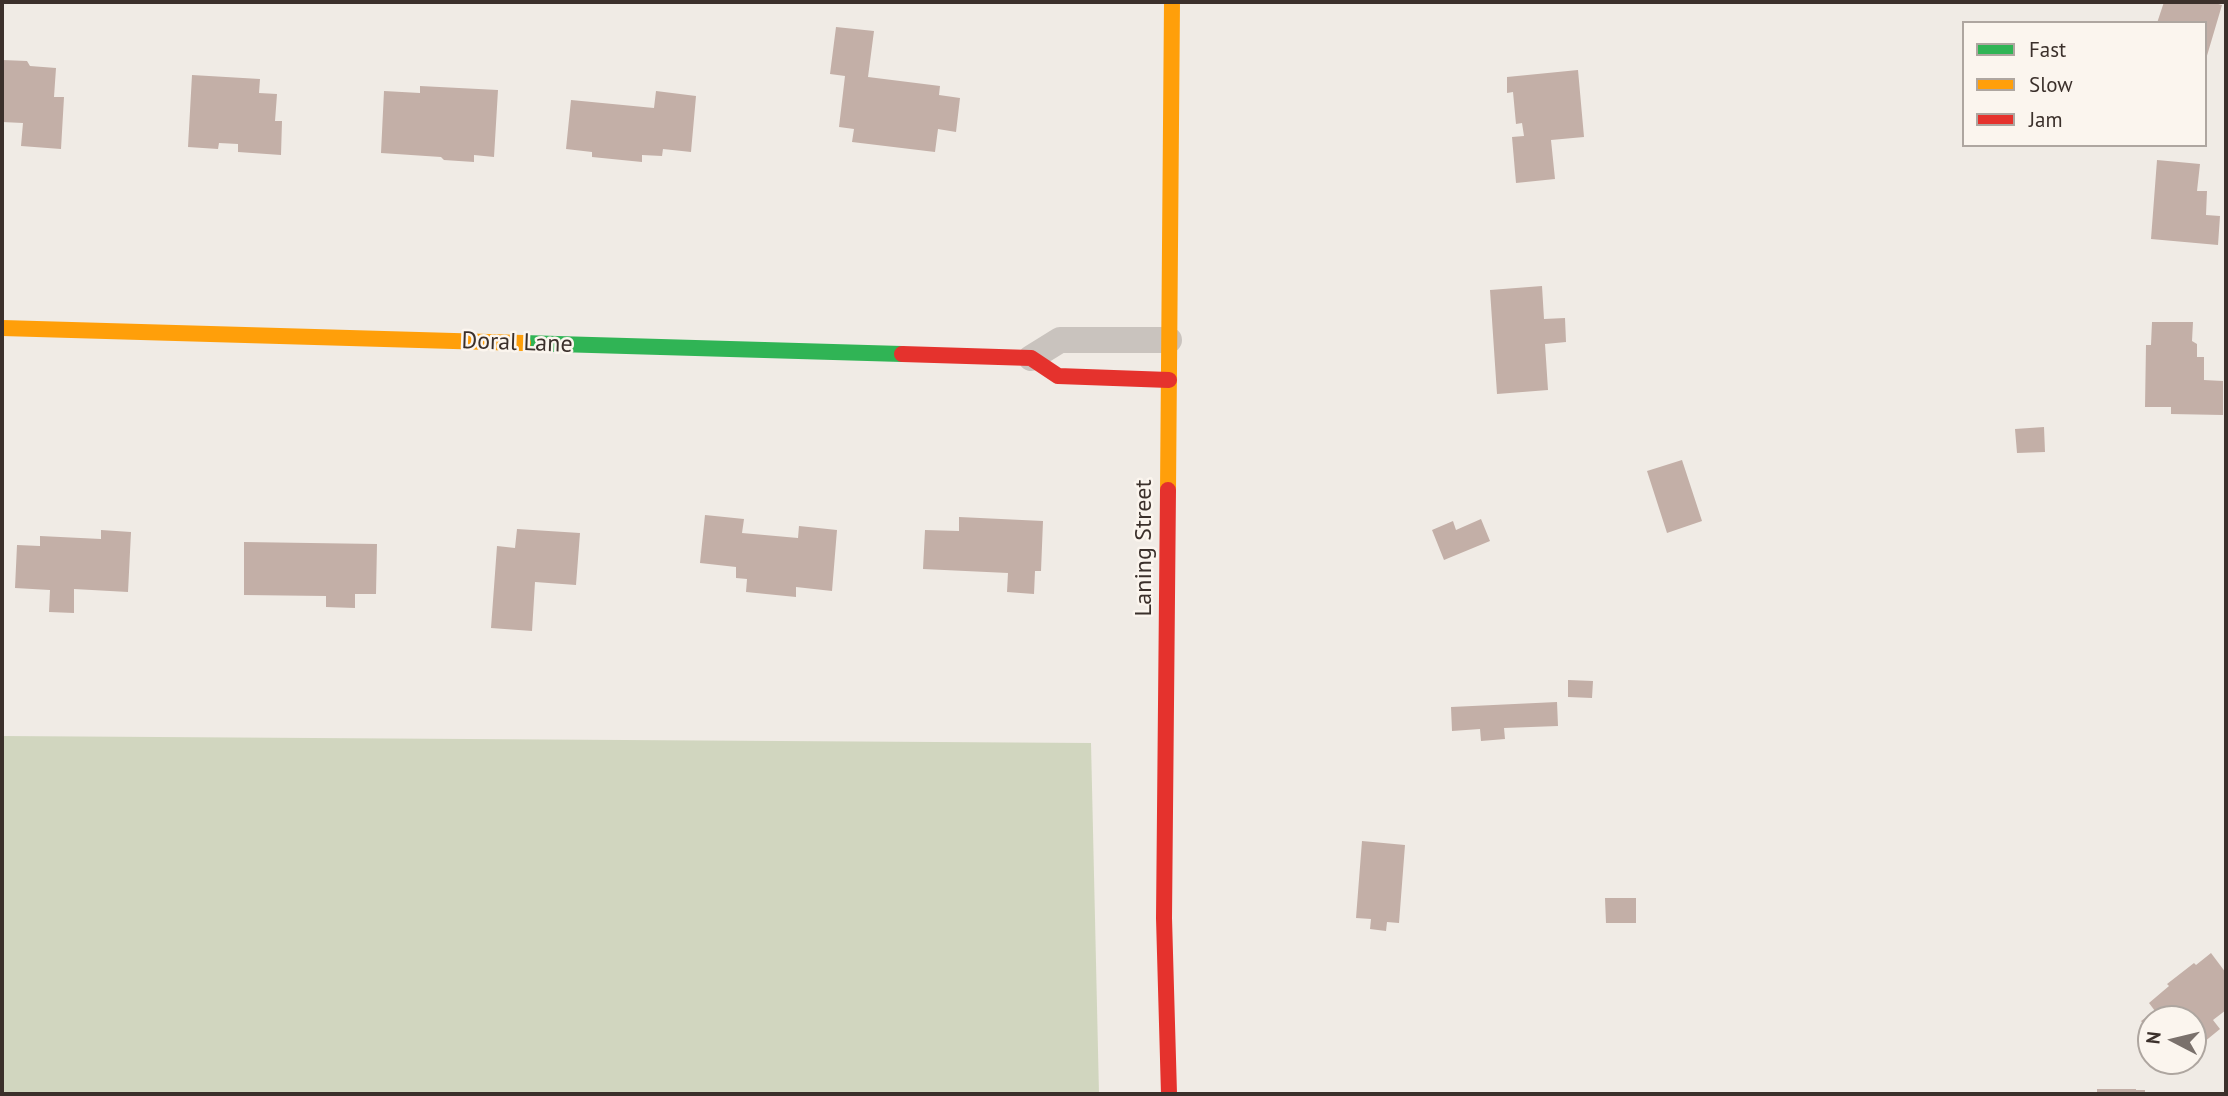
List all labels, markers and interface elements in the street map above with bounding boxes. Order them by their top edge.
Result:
legend [1962,21,2207,147]
text: Fast [2029,36,2066,63]
text: Slow [2029,71,2073,98]
text: Jam [2029,106,2063,133]
street label: Doral Lane [461,327,573,359]
street label: Laning Street [1130,479,1158,617]
north arrow [2137,1005,2207,1075]
text: N [2140,1030,2166,1045]

